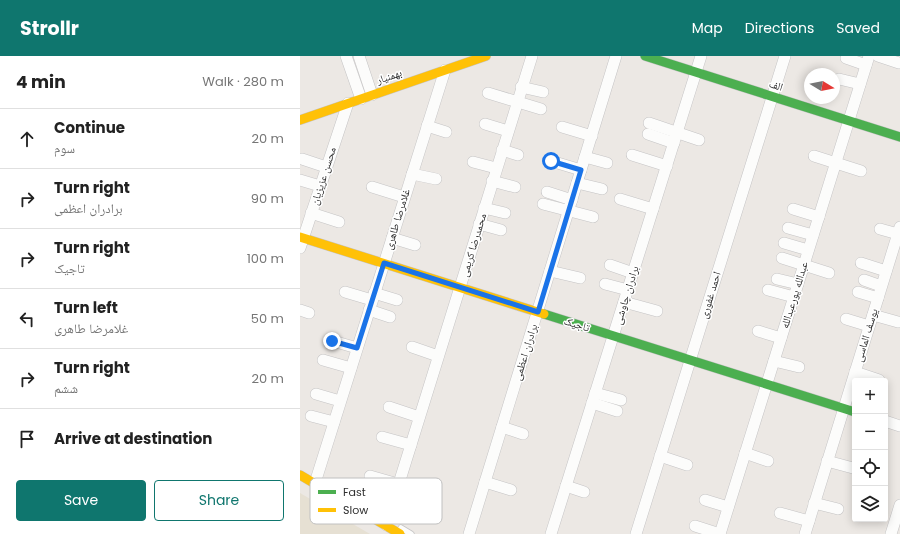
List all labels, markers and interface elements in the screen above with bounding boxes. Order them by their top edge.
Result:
text: Strollr [20,15,79,42]
text: Map [692,18,723,38]
text: Directions [745,18,814,38]
text: Saved [836,18,880,38]
street label: بهمنیار [373,64,404,88]
north arrow [804,68,840,104]
text: 4 min [16,70,66,94]
text: Walk · 280 m [202,72,284,91]
street label: الف [767,75,785,95]
text: Continue [54,117,125,138]
icon: ahead [16,128,38,150]
text: 20 m [251,129,284,148]
text: سوم [54,139,75,158]
street label: محسن عزیزیان [306,145,340,207]
route start [542,152,560,170]
text: Turn right [54,177,130,198]
street label: غلامرضا طاهری [380,186,414,251]
icon: right [16,188,38,210]
text: 90 m [251,189,284,208]
text: برادران اعظمی [54,199,123,218]
street label: محمدرضا کریمی [456,211,490,279]
text: Turn right [54,237,130,258]
icon: right [16,248,38,270]
text: 100 m [247,249,284,268]
text: تاجیک [54,259,85,278]
street label: عبدالله پورعبدالله [776,259,812,330]
street label: برادران چاوشی [609,264,643,326]
street label: احمد غفوری [695,270,725,320]
text: Turn left [54,297,118,318]
street label: یوسف الماسی [850,306,882,364]
icon: left [16,308,38,330]
text: 50 m [251,309,284,328]
street label: تاجیک [562,313,593,336]
text: غلامرضا طاهری [54,319,128,338]
street label: برادران اعظمی [509,322,541,382]
route end [323,332,341,350]
text: Turn right [54,357,130,378]
icon: right [16,368,38,390]
text: 20 m [251,369,284,388]
map controls [852,378,888,522]
button: + [852,378,888,414]
text: ششم [54,379,78,398]
button: − [852,414,888,450]
icon: arrive [16,428,38,450]
text: Arrive at destination [54,428,212,449]
button: locate [852,450,888,486]
legend [310,478,442,524]
button: Save [16,480,146,521]
button: Share [154,480,284,521]
text: Fast [343,484,366,500]
button: layers [852,486,888,522]
text: Slow [343,502,368,518]

